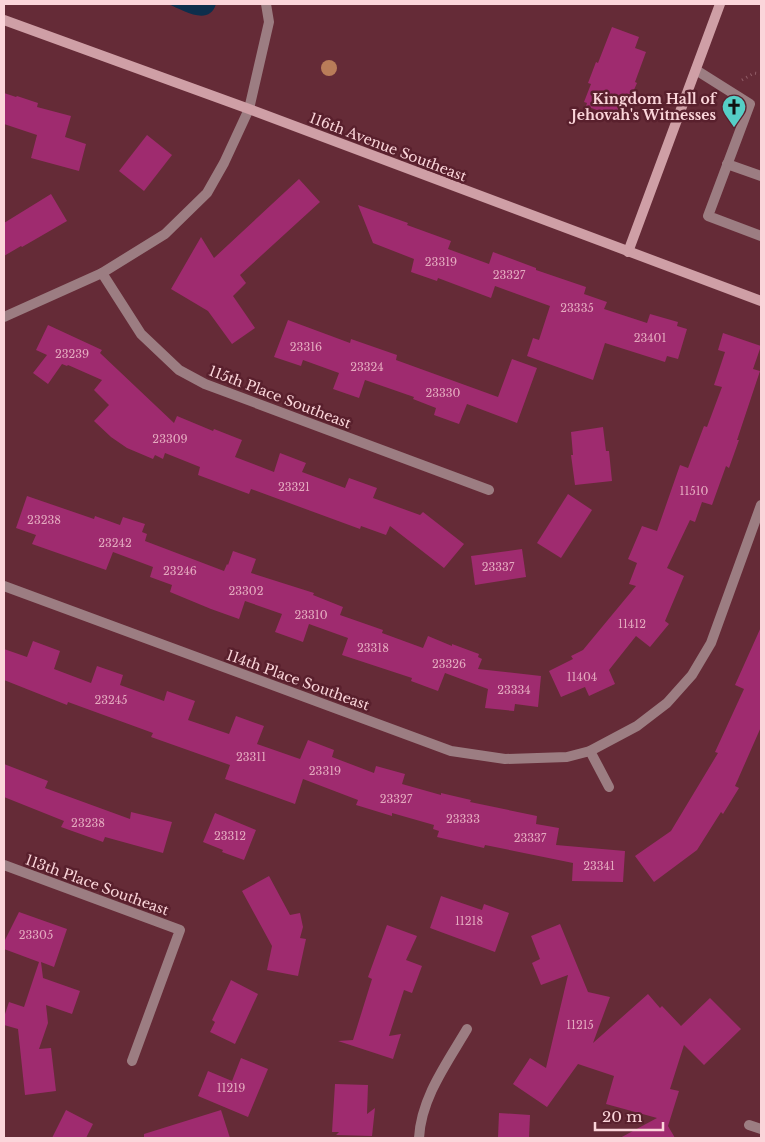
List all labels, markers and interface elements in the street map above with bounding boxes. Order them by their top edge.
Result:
place label: Kingdom Hall of Jehovah's Witnesses [568,90,718,124]
church icon: Kingdom Hall of Jehovah's Witnesses [721,94,747,128]
street label: 116th Avenue Southeast [307,109,470,186]
house number: 23319 [425,255,457,269]
house number: 23327 [493,268,526,282]
house number: 23335 [560,301,594,315]
house number: 23401 [634,331,666,345]
house number: 23316 [290,340,322,354]
house number: 23239 [55,347,89,361]
house number: 23324 [350,360,384,374]
street label: 115th Place Southeast [206,362,354,433]
house number: 23330 [426,386,461,400]
house number: 23309 [152,432,188,446]
house number: 23321 [278,480,310,494]
house number: 11510 [680,484,709,498]
house number: 23238 [27,513,61,527]
house number: 23242 [98,536,132,550]
house number: 23337 [482,560,515,574]
house number: 23246 [163,564,197,578]
house number: 23302 [229,584,264,598]
house number: 23310 [294,608,328,622]
house number: 11412 [618,617,646,631]
house number: 23318 [357,641,389,655]
street label: 114th Place Southeast [224,646,373,715]
house number: 23326 [432,657,466,671]
house number: 11404 [567,670,597,684]
house number: 23334 [497,683,531,697]
house number: 23245 [94,693,128,707]
house number: 23311 [236,750,266,764]
house number: 23319 [309,764,341,778]
house number: 23327 [380,792,413,806]
house number: 23333 [446,812,480,826]
house number: 23238 [71,816,105,830]
house number: 23312 [214,829,246,843]
house number: 23337 [514,831,547,845]
street label: 113th Place Southeast [23,851,172,920]
house number: 23341 [583,859,615,873]
house number: 11218 [455,914,483,928]
house number: 23305 [19,928,53,942]
house number: 11215 [566,1018,594,1032]
house number: 11219 [217,1081,245,1095]
scale bar [595,1100,662,1132]
text: 20 m [602,1107,642,1126]

